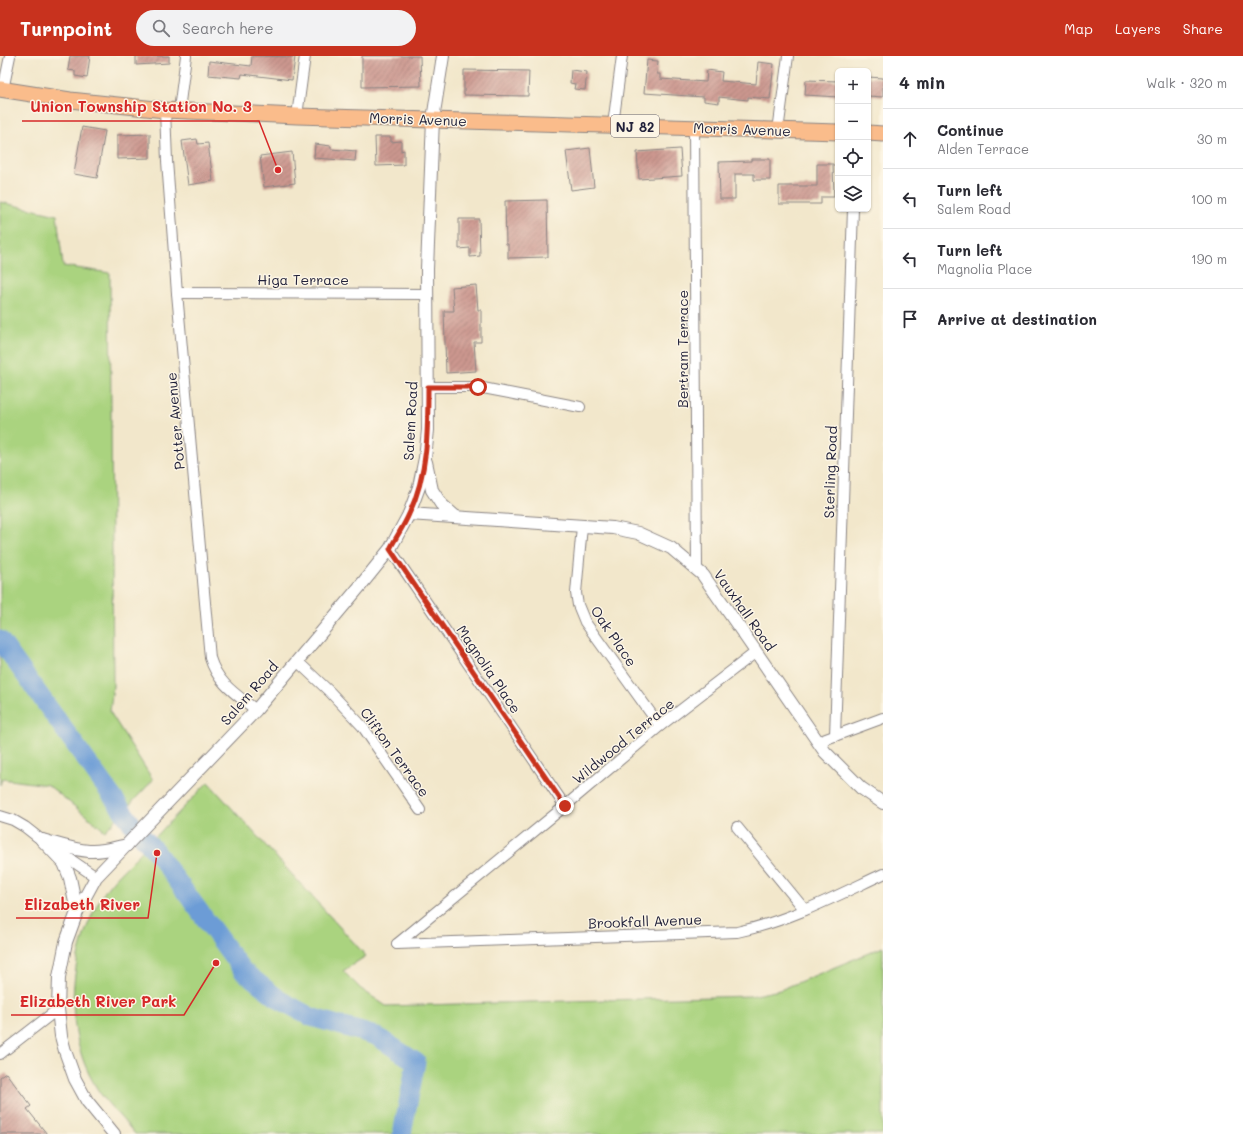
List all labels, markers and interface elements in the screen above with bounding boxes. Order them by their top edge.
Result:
search box [136,10,416,46]
text: Turnpoint [20,16,112,41]
icon: search [150,17,172,39]
text: Search here [182,18,273,38]
text: Map [1064,19,1093,38]
text: Layers [1115,19,1161,38]
text: Share [1183,19,1223,38]
map controls [835,68,871,212]
button: + [835,68,871,104]
text: 4 min [899,71,945,93]
text: Walk · 320 m [1146,74,1227,91]
callout: Union Township Station No. 3 [22,94,259,121]
text: Union Township Station No. 3 [30,96,252,116]
button: − [835,104,871,140]
street label: Morris Avenue [369,108,467,130]
road number: NJ 82 [611,115,659,137]
street label: Morris Avenue [693,118,791,140]
text: Continue [937,120,1004,140]
icon: ahead [899,128,921,150]
text: 30 m [1197,130,1227,147]
button: locate [835,140,871,176]
text: Alden Terrace [937,140,1029,157]
button: layers [835,176,871,212]
text: Turn left [937,180,1002,200]
icon: left [899,188,921,210]
text: 100 m [1191,190,1227,207]
text: Salem Road [937,200,1011,217]
text: Turn left [937,240,1002,260]
icon: left [899,248,921,270]
text: 190 m [1191,250,1227,267]
text: Magnolia Place [937,260,1032,277]
street label: Higa Terrace [257,270,349,289]
street label: Bertram Terrace [673,290,692,408]
icon: arrive [899,308,921,330]
text: Arrive at destination [937,309,1097,329]
street label: Potter Avenue [161,371,189,471]
route start [469,378,487,396]
street label: Salem Road [398,381,422,461]
street label: Sterling Road [819,425,841,519]
street label: Vauxhall Road [710,565,780,655]
street label: Oak Place [587,602,641,670]
street label: Magnolia Place [452,621,526,717]
street label: Salem Road [216,657,282,729]
street label: Wildwood Terrace [568,694,678,788]
street label: Clifton Terrace [356,704,434,800]
route end [556,797,574,815]
callout: Elizabeth River [16,891,148,918]
text: Elizabeth River [24,894,140,914]
street label: Brookfall Avenue [588,910,702,932]
callout: Elizabeth River Park [11,988,184,1015]
text: Elizabeth River Park [20,991,176,1011]

